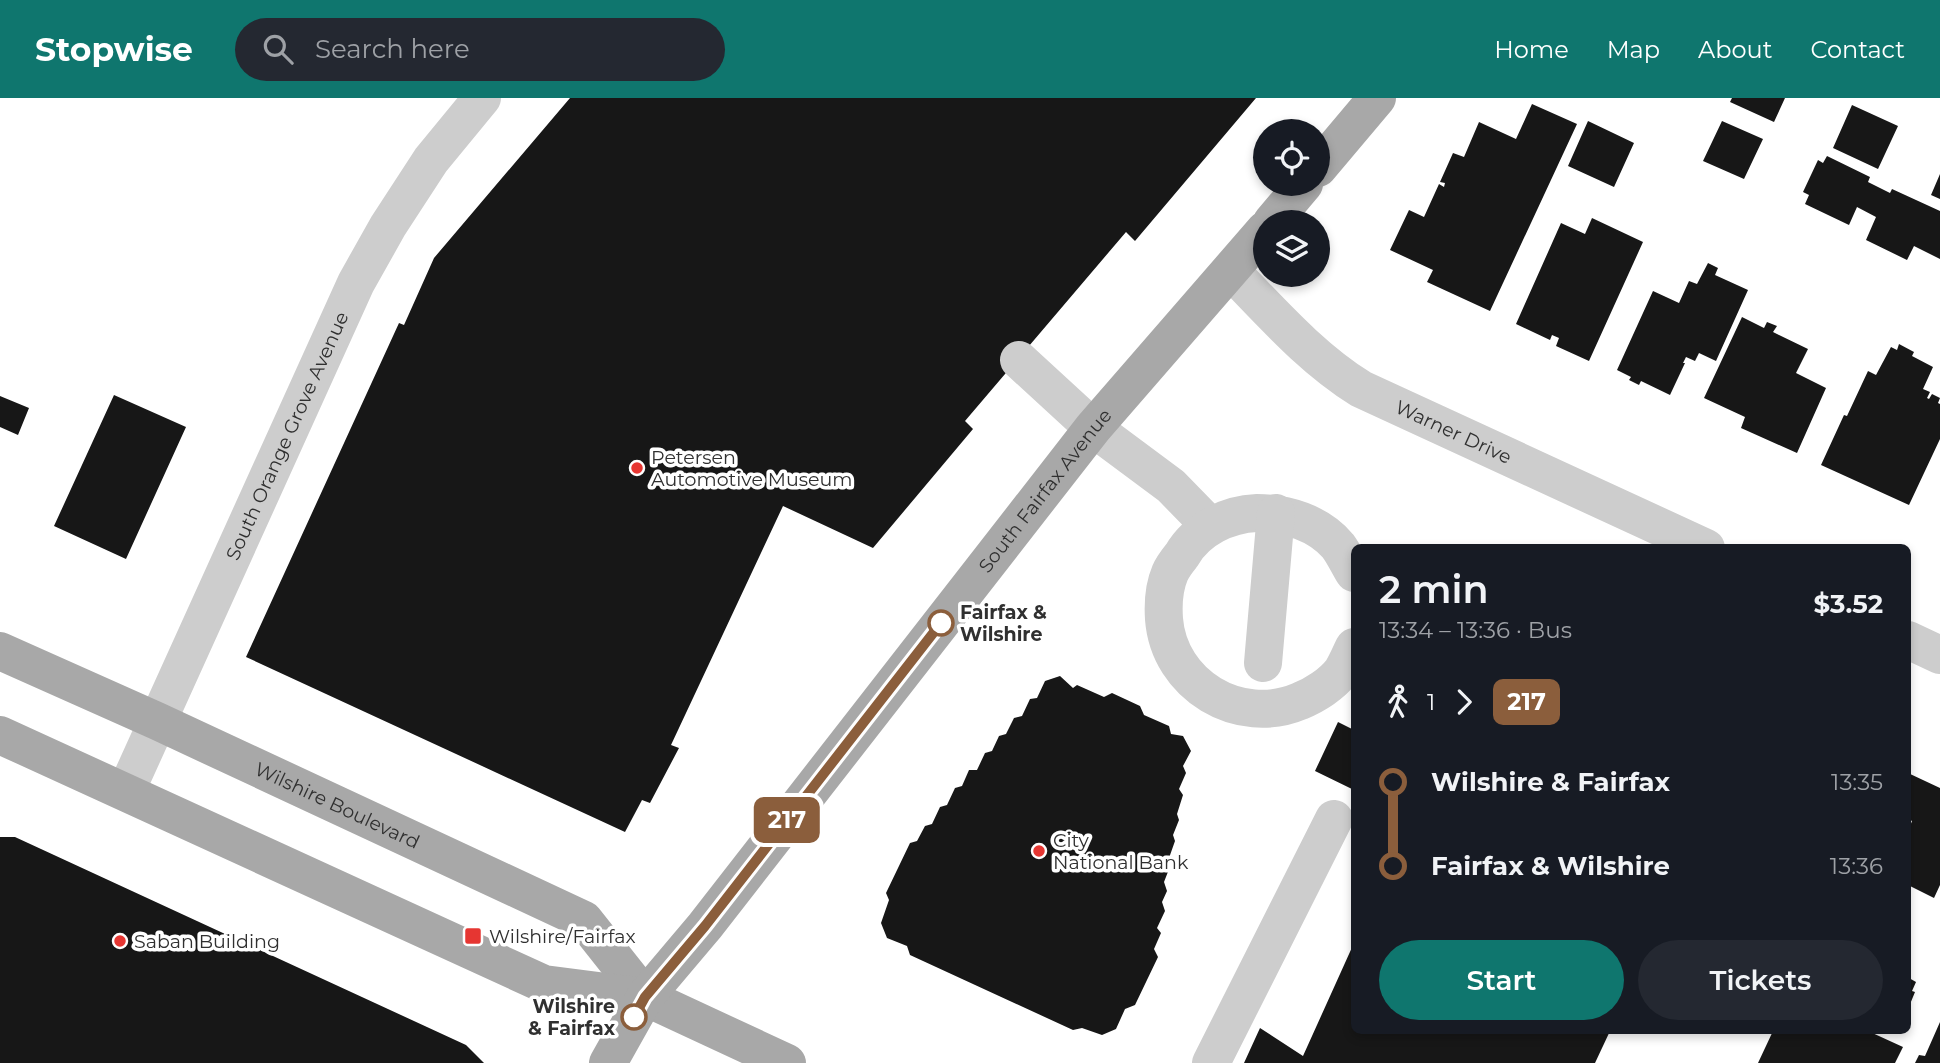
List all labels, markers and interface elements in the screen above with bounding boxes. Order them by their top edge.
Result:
search box [235,18,725,81]
text: Stopwise [35,29,193,69]
icon: search [259,30,297,68]
text: Search here [315,33,470,65]
text: Home [1494,35,1569,64]
text: Map [1607,35,1660,64]
text: About [1698,35,1772,64]
text: Contact [1810,35,1905,64]
map controls [1253,119,1330,287]
button: locate [1253,119,1330,196]
button: layers [1253,210,1330,287]
street label: South Orange Grove Avenue [221,308,353,564]
street label: Warner Drive [1392,395,1515,468]
street label: South Fairfax Avenue [973,404,1116,577]
place label: Petersen Automotive Museum [651,446,852,491]
marker: Petersen Automotive Museum [629,460,645,476]
text: 2 min [1379,566,1489,613]
text: $3.52 [1814,588,1883,620]
place label: Fairfax & Wilshire [960,601,1047,646]
marker: Fairfax & Wilshire [928,610,954,636]
text: 13:34 – 13:36 · Bus [1379,616,1572,644]
icon: walk [1379,683,1417,721]
icon: forward [1445,683,1483,721]
text: 217 [1507,687,1546,716]
text: 1 [1427,688,1435,716]
street label: Wilshire Boulevard [251,757,423,853]
text: Wilshire & Fairfax [1431,766,1670,798]
text: 13:35 [1831,768,1883,796]
line badge: 217 [747,797,827,843]
text: 217 [768,805,806,834]
place label: City National Bank [1053,829,1189,874]
marker: City National Bank [1031,843,1047,859]
text: Fairfax & Wilshire [1431,850,1670,882]
text: 13:36 [1830,852,1883,880]
place label: Wilshire/Fairfax [489,925,636,948]
marker: Wilshire/Fairfax [463,926,483,946]
place label: Saban Building [134,930,280,953]
marker: Saban Building [112,933,128,949]
button: Start [1379,940,1624,1020]
button: Tickets [1638,940,1883,1020]
place label: Wilshire & Fairfax [528,995,616,1040]
marker: Wilshire & Fairfax [621,1004,647,1030]

